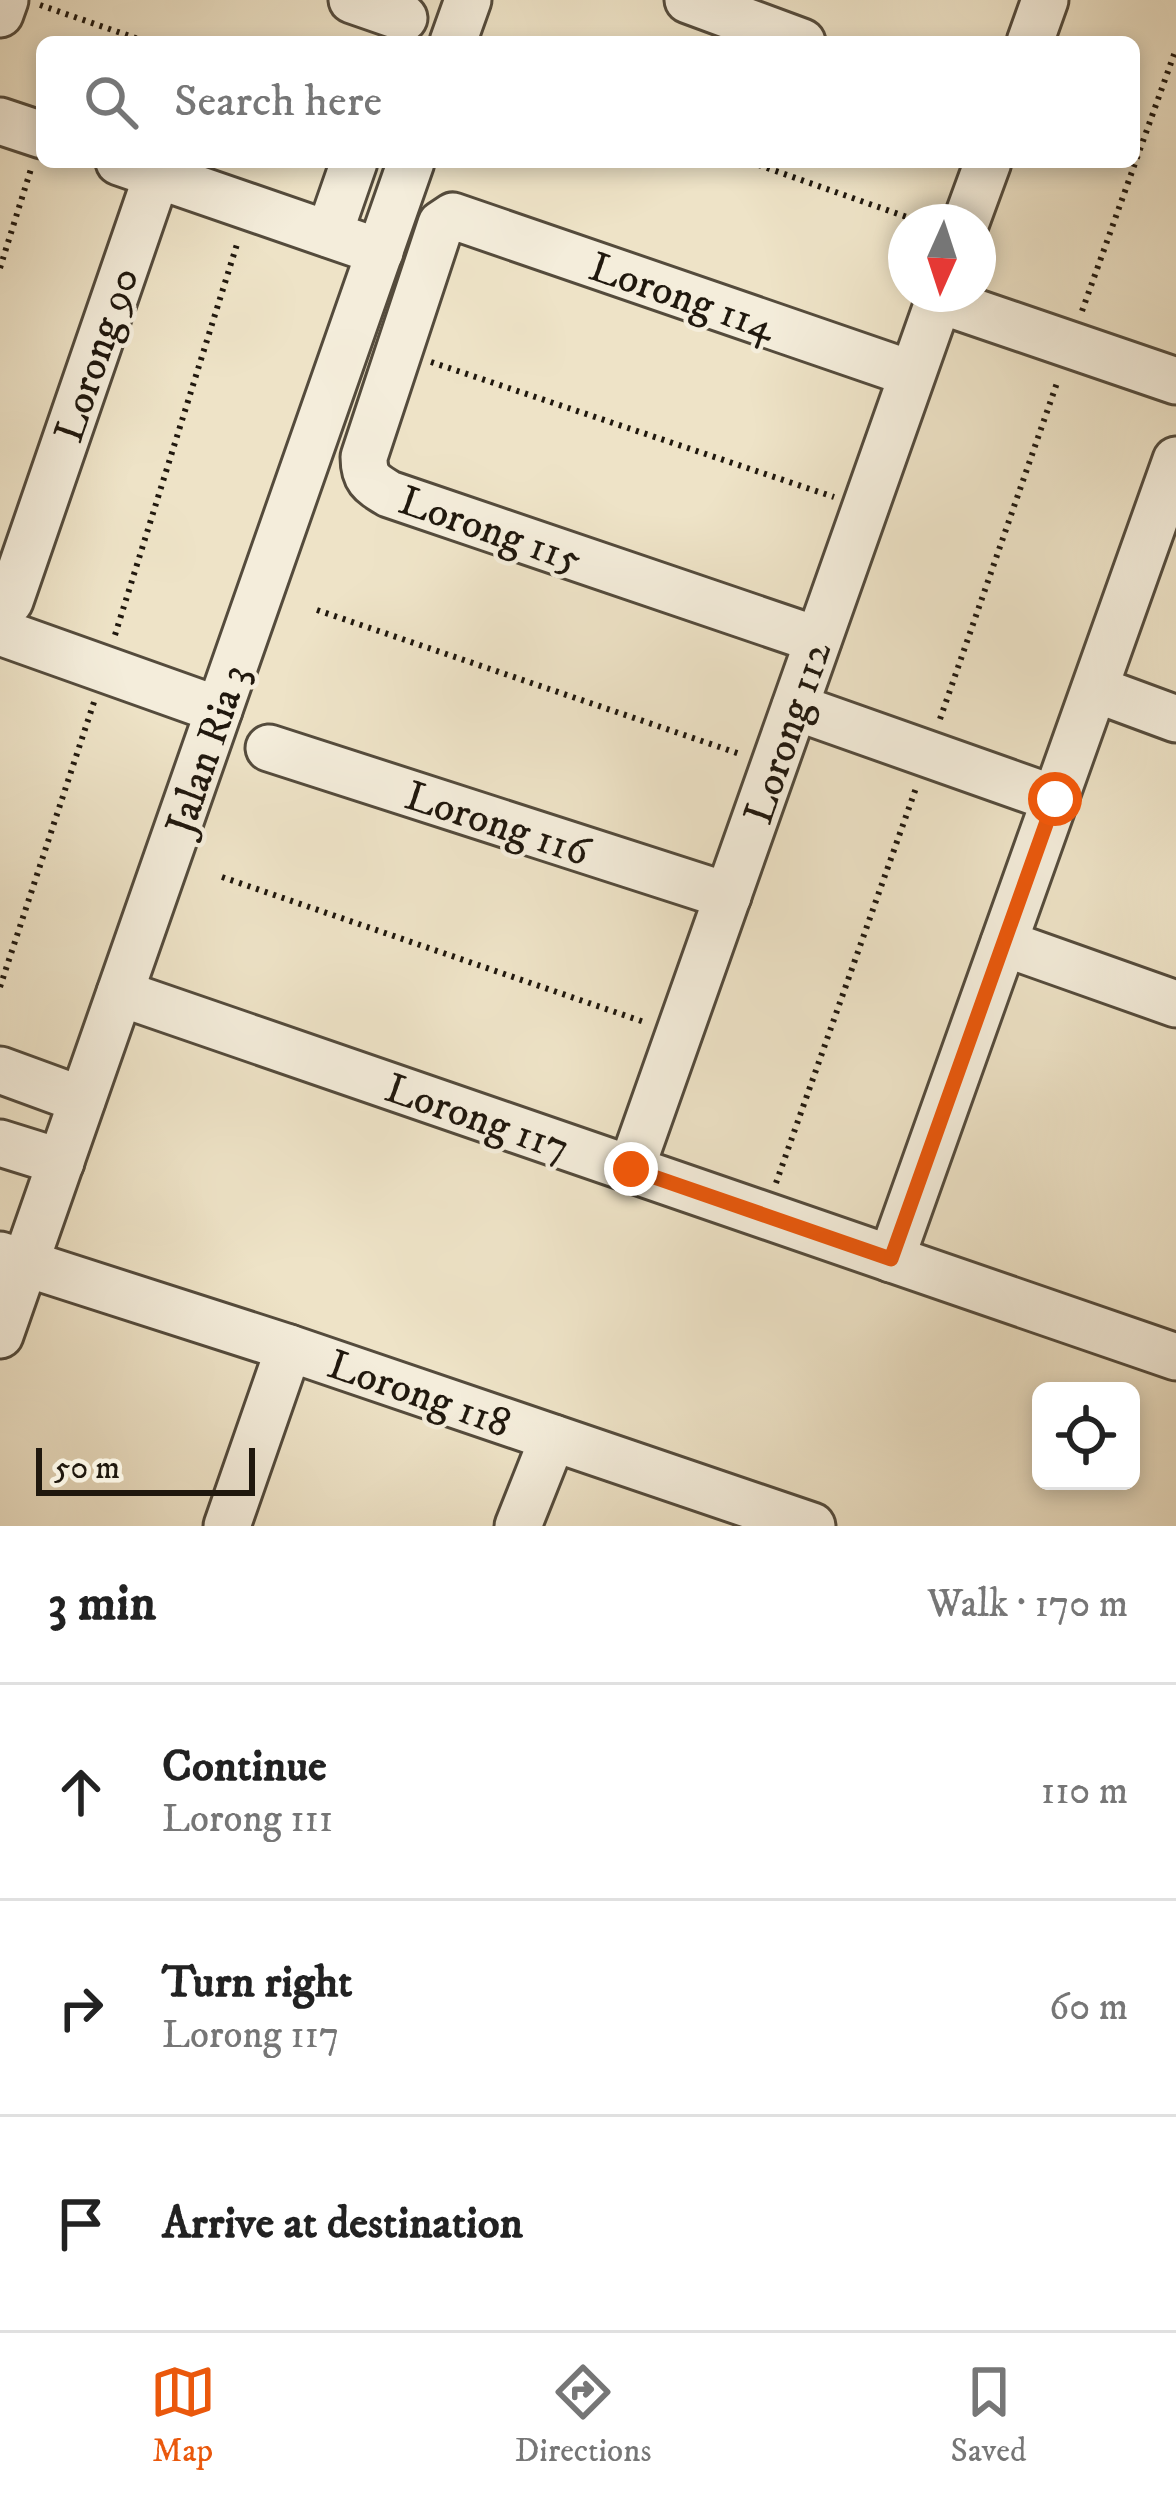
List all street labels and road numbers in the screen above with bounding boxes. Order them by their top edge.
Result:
street label: Lorong 114 [582,242,783,354]
street label: Lorong 90 [44,261,152,449]
street label: Lorong 115 [392,475,588,586]
street label: Lorong 112 [733,635,844,831]
street label: Jalan Ria 3 [154,658,262,846]
street label: Lorong 116 [398,771,598,880]
street label: Lorong 117 [378,1063,576,1175]
street label: Lorong 118 [321,1339,517,1450]

